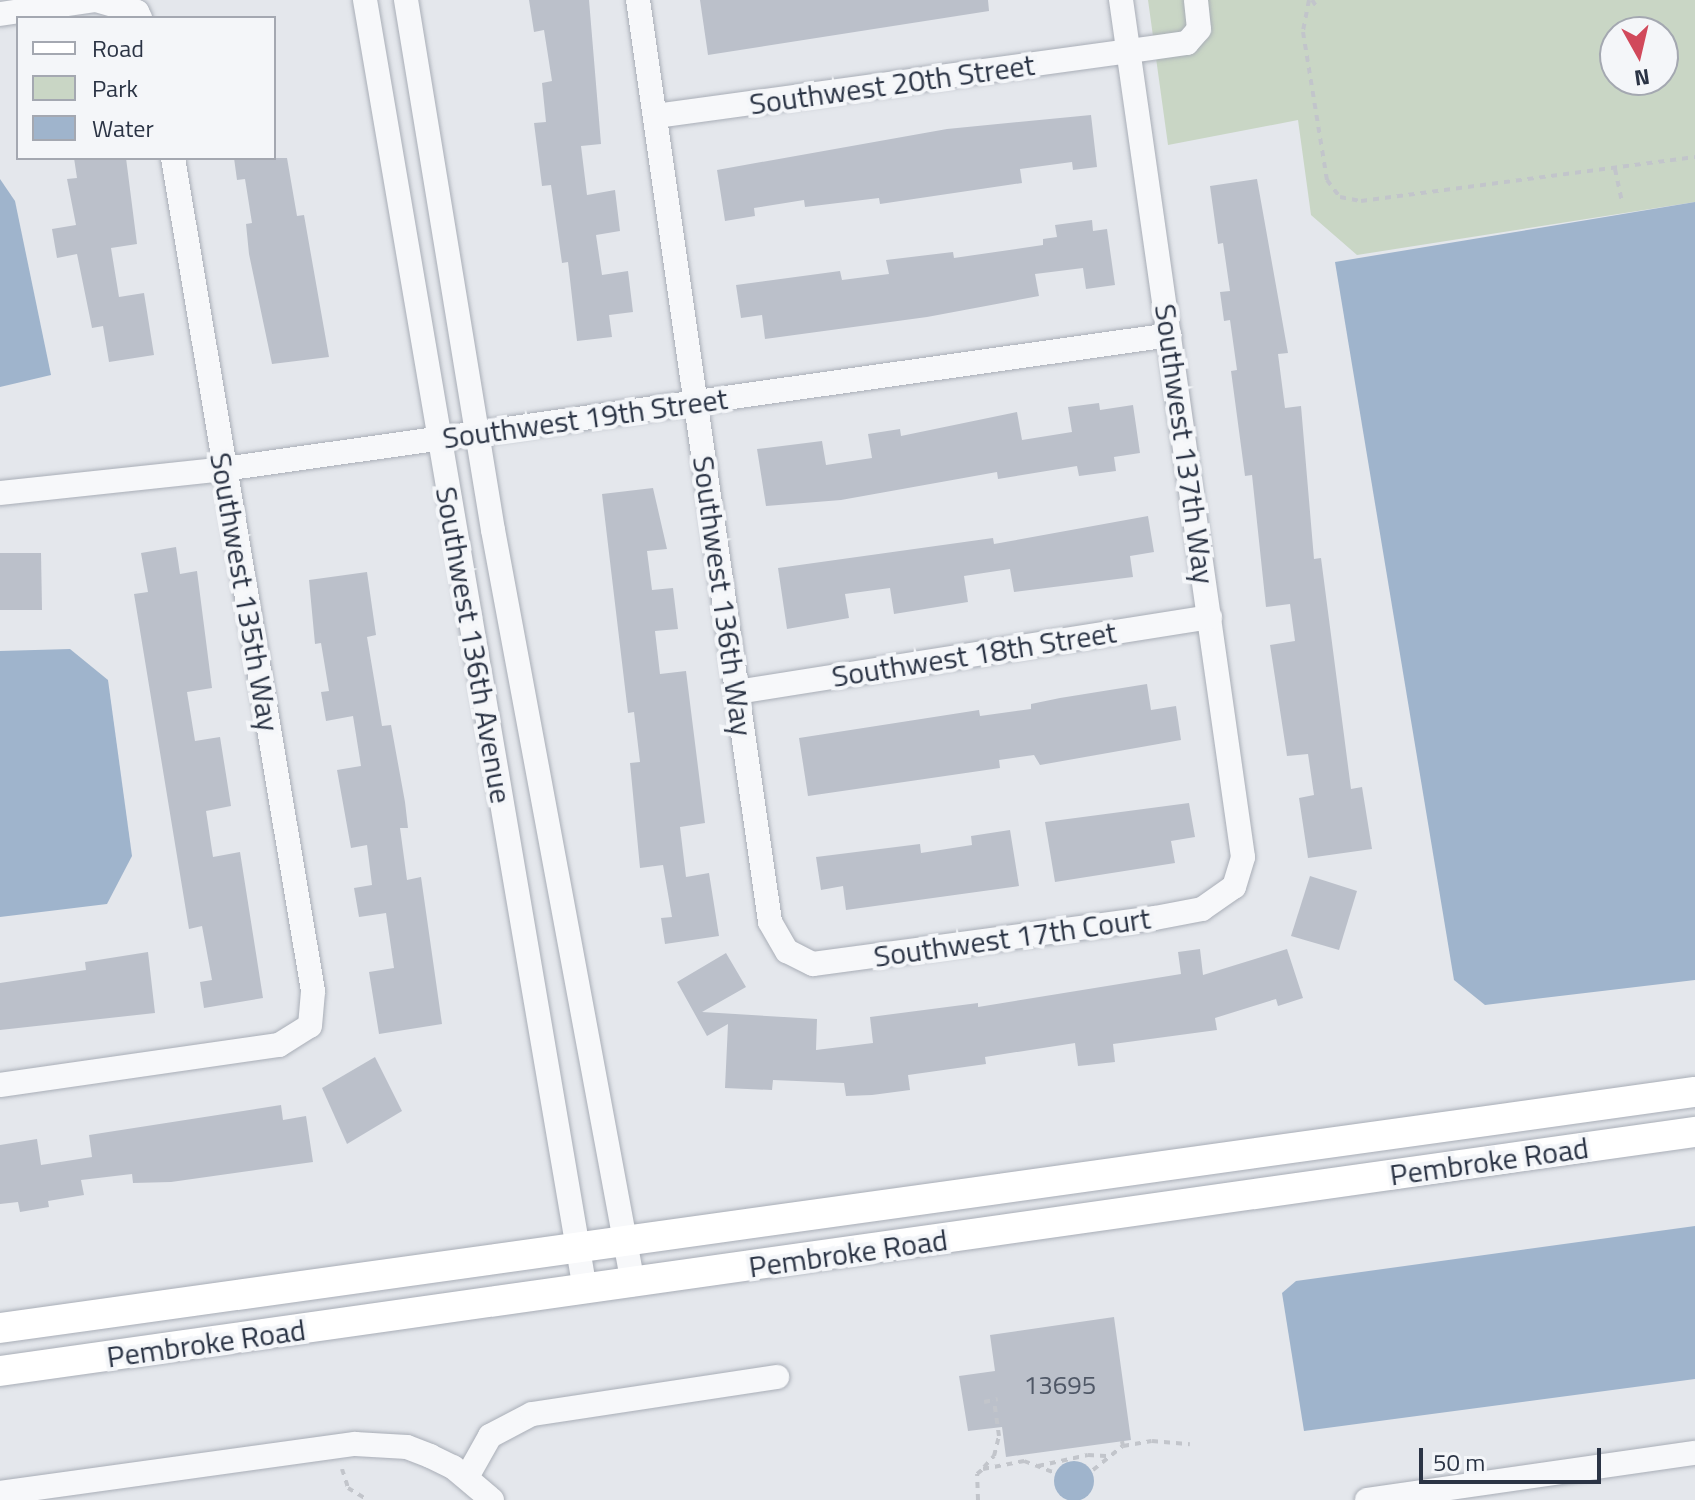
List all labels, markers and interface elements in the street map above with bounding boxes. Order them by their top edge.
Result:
legend [16,16,276,160]
north arrow [1599,16,1679,96]
text: Road [92,30,144,66]
street label: Southwest 20th Street [747,46,1037,122]
text: N [1632,60,1652,96]
text: Park [92,70,138,106]
text: Water [92,110,154,146]
street label: Southwest 137th Way [1148,302,1222,586]
street label: Southwest 19th Street [440,380,730,456]
street label: Southwest 135th Way [203,450,287,734]
street label: Southwest 136th Way [686,454,760,738]
street label: Southwest 136th Avenue [428,484,520,806]
street label: Southwest 18th Street [829,614,1119,694]
street label: Southwest 17th Court [871,900,1153,974]
street label: Pembroke Road [1387,1129,1591,1193]
street label: Pembroke Road [746,1221,950,1285]
street label: Pembroke Road [104,1311,308,1375]
house number: 13695 [1024,1369,1096,1401]
scale bar [1423,1432,1605,1482]
text: 50 m [1433,1444,1485,1480]

